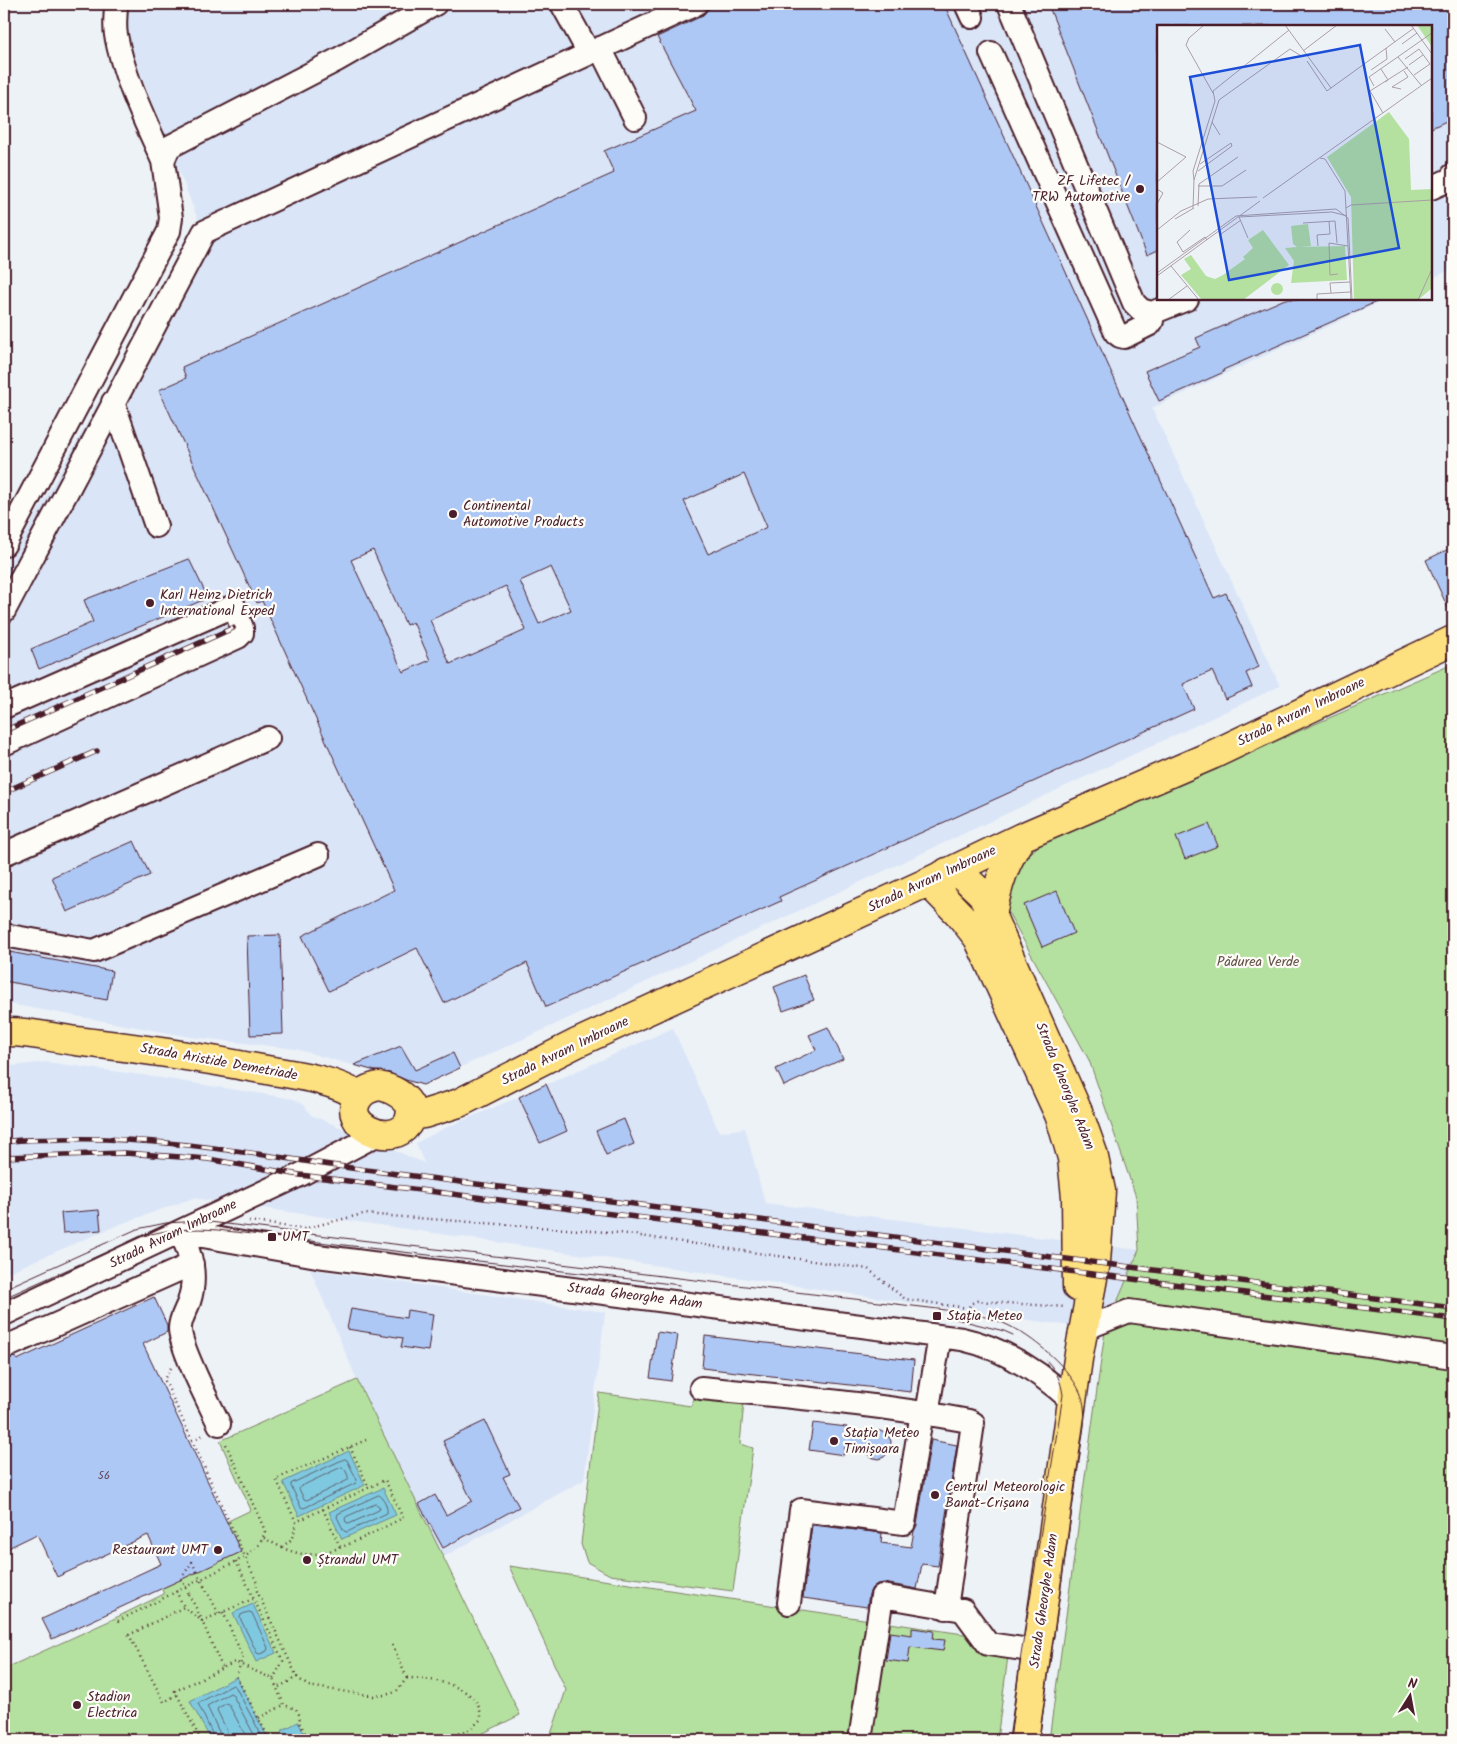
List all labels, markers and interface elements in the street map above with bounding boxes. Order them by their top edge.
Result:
inset map [1157,25,1432,300]
place label: ZF Lifetec / TRW Automotive [1032,170,1131,208]
marker: ZF Lifetec / TRW Automotive [1134,183,1146,195]
place label: Continental Automotive Products [463,495,584,533]
marker: Continental Automotive Products [447,508,459,520]
place label: Karl Heinz Dietrich International Exped [160,584,276,622]
marker: Karl Heinz Dietrich International Exped [144,597,156,609]
street label: Strada Avram Imbroane [1233,671,1369,753]
street label: Strada Avram Imbroane [864,839,1001,918]
park label: Pădurea Verde [1217,951,1300,973]
street label: Strada Avram Imbroane [497,1010,633,1092]
street label: Strada Gheorghe Adam [1029,1019,1101,1153]
street label: Strada Aristide Demetriade [139,1037,300,1087]
street label: Strada Avram Imbroane [105,1193,241,1275]
place label: UMT [282,1226,310,1248]
marker: UMT [266,1231,278,1243]
street label: Strada Gheorghe Adam [566,1277,704,1315]
place label: Stația Meteo [947,1305,1022,1327]
marker: Stația Meteo [931,1310,943,1322]
place label: Stația Meteo Timișoara [844,1422,919,1460]
marker: Stația Meteo Timișoara [828,1435,840,1447]
house number: 56 [98,1467,110,1485]
place label: Centrul Meteorologic Banat-Crișana [945,1476,1065,1514]
marker: Centrul Meteorologic Banat-Crișana [929,1489,941,1501]
street label: Strada Gheorghe Adam [1024,1532,1064,1670]
place label: Restaurant UMT [112,1539,210,1561]
marker: Restaurant UMT [212,1544,224,1556]
place label: Ștrandul UMT [317,1549,400,1571]
marker: Ștrandul UMT [301,1554,313,1566]
north arrow [1384,1672,1434,1722]
text: N [1406,1673,1419,1696]
place label: Stadion Electrica [87,1686,137,1724]
marker: Stadion Electrica [71,1699,83,1711]

